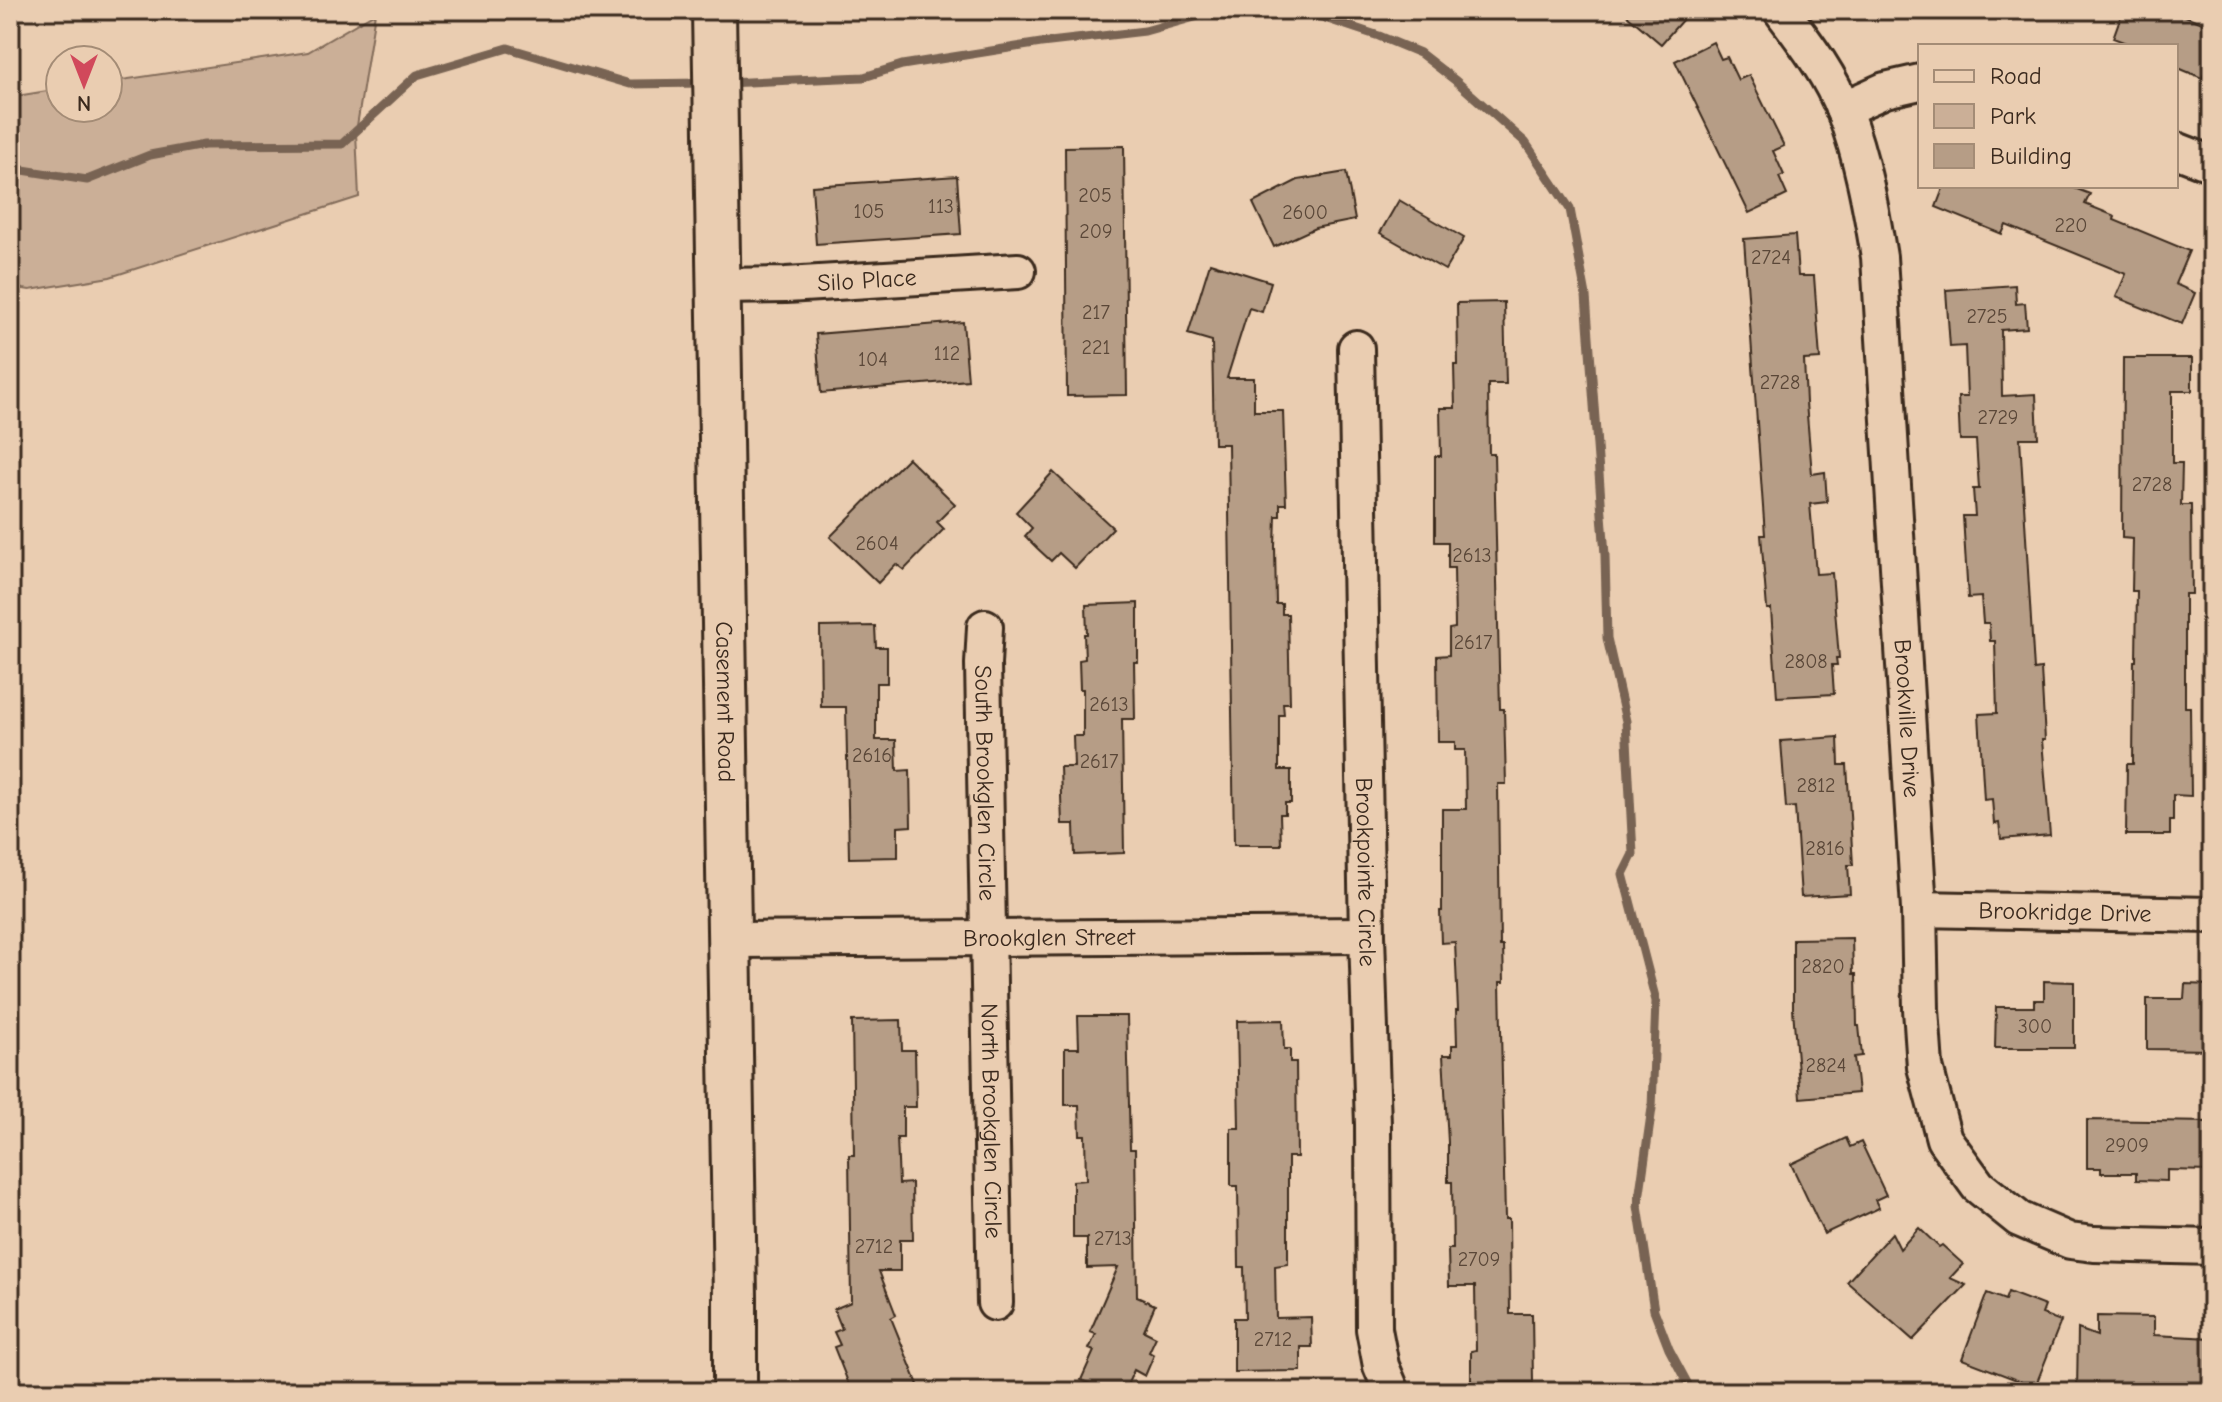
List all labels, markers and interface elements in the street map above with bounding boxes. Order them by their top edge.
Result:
north arrow [44,44,124,124]
legend [1918,44,2178,188]
text: Road [1990,62,2042,90]
text: N [77,90,91,116]
text: Park [1990,102,2036,130]
text: Building [1990,142,2072,170]
house number: 205 [1078,184,1112,207]
house number: 113 [928,195,954,218]
house number: 105 [854,200,884,223]
house number: 2600 [1282,201,1328,224]
house number: 220 [2054,214,2088,237]
house number: 209 [1079,220,1113,243]
house number: 2724 [1751,246,1791,269]
street label: Silo Place [816,263,917,297]
house number: 217 [1082,301,1110,324]
house number: 2725 [1966,305,2008,328]
house number: 221 [1082,336,1110,359]
house number: 112 [934,342,960,365]
house number: 104 [858,348,888,371]
house number: 2728 [1760,371,1800,394]
house number: 2729 [1978,406,2018,429]
house number: 2728 [2132,473,2172,496]
house number: 2604 [855,532,899,555]
house number: 2613 [1452,544,1492,567]
street label: Casement Road [710,621,741,783]
house number: 2617 [1454,631,1493,654]
street label: Brookville Drive [1888,638,1926,798]
house number: 2808 [1784,650,1828,673]
street label: South Brookglen Circle [969,665,1001,901]
house number: 2613 [1089,693,1129,716]
house number: 2616 [852,744,892,767]
house number: 2617 [1080,750,1119,773]
house number: 2812 [1796,774,1836,797]
street label: Brookpointe Circle [1350,777,1382,967]
house number: 2816 [1805,837,1845,860]
street label: Brookridge Drive [1978,896,2152,928]
street label: Brookglen Street [963,923,1136,952]
house number: 2820 [1801,955,1845,978]
street label: North Brookglen Circle [975,1003,1008,1239]
house number: 300 [2018,1015,2052,1038]
house number: 2824 [1806,1054,1846,1077]
house number: 2909 [2105,1134,2149,1157]
house number: 2713 [1094,1227,1132,1250]
house number: 2712 [855,1235,893,1258]
house number: 2709 [1458,1248,1500,1271]
house number: 2712 [1254,1328,1292,1351]

